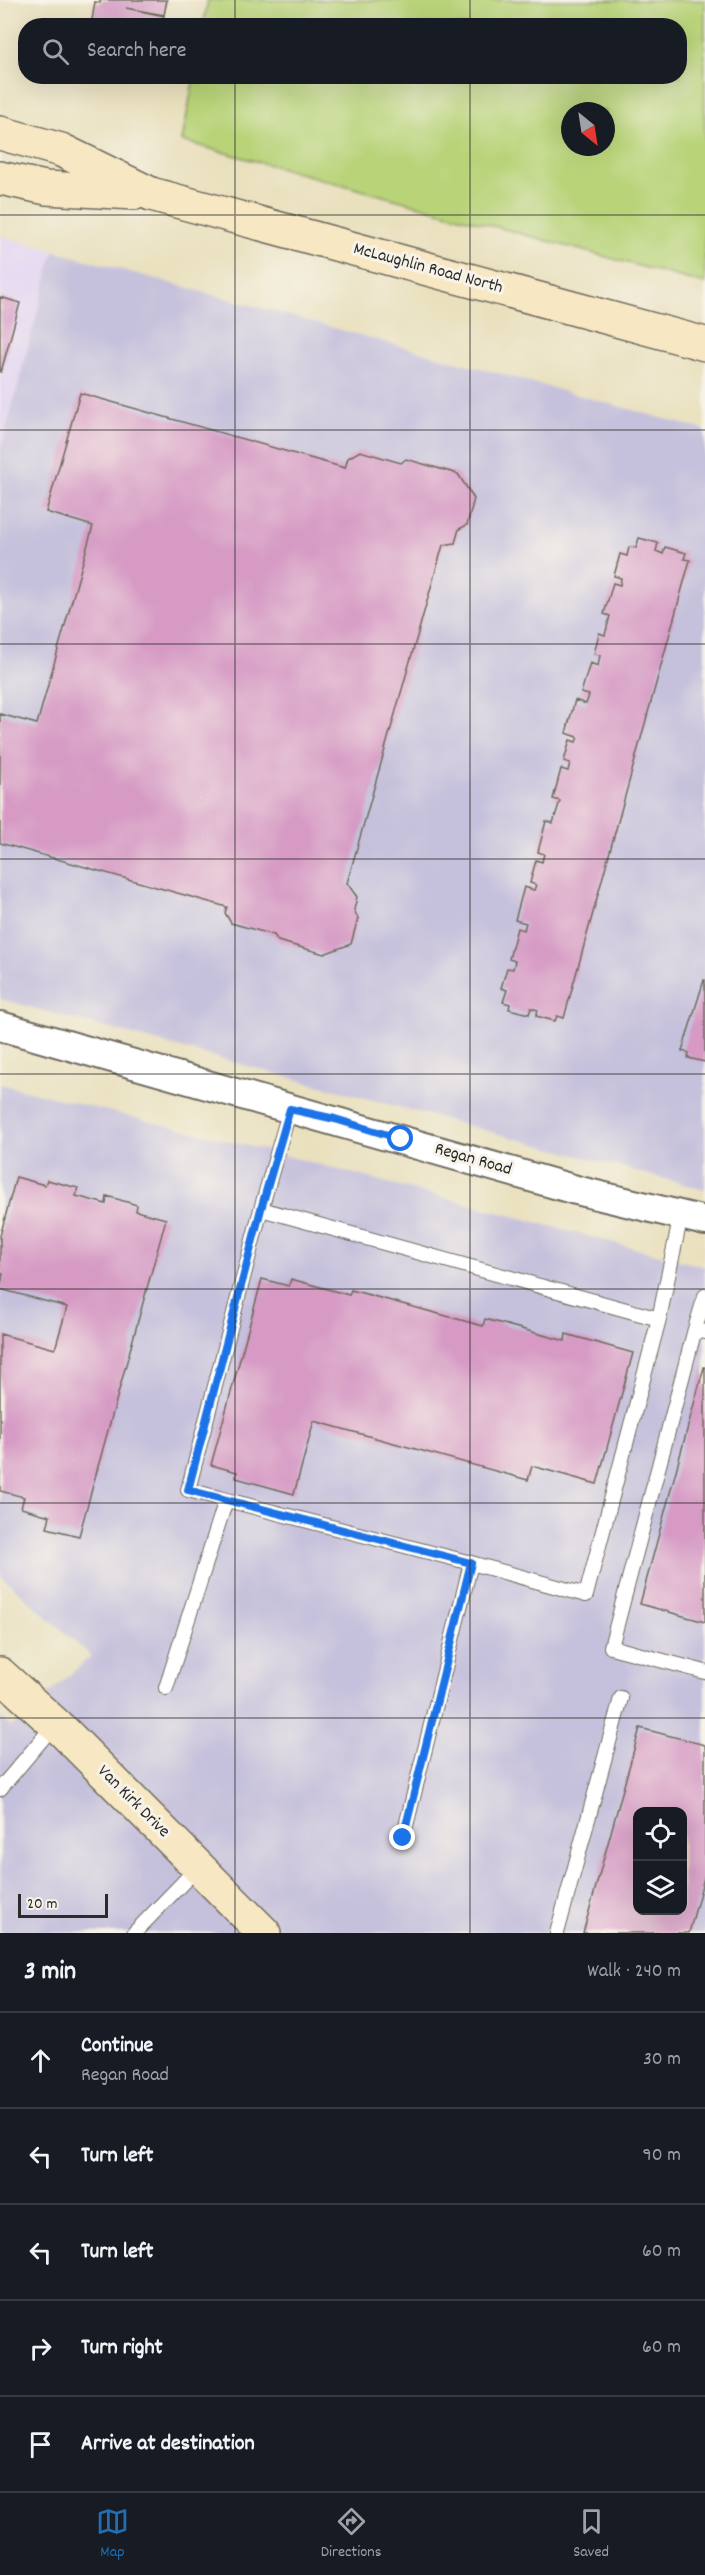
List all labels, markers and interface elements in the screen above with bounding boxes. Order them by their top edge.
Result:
search box [18,18,687,84]
icon: search [39,35,72,68]
text: Search here [87,36,186,67]
north arrow [561,102,615,156]
street label: McLaughlin Road North [351,237,505,301]
route start [387,1125,413,1151]
street label: Regan Road [432,1137,514,1183]
street label: Van Kirk Drive [91,1760,175,1844]
map controls [633,1807,687,1915]
button: locate [633,1807,687,1861]
route end [389,1824,415,1850]
button: layers [633,1861,687,1915]
scale bar [18,1891,108,1918]
text: 20 m [27,1893,57,1916]
text: 3 min [24,1954,76,1991]
text: Walk · 240 m [587,1958,681,1986]
text: Continue [81,2031,153,2062]
icon: ahead [24,2044,57,2077]
text: 30 m [643,2046,681,2074]
text: Regan Road [81,2062,169,2090]
icon: left [24,2140,57,2173]
text: Turn left [81,2141,153,2172]
text: 90 m [643,2142,681,2170]
icon: left [24,2236,57,2269]
text: Turn left [81,2237,153,2268]
text: 60 m [642,2238,681,2266]
icon: right [24,2332,57,2365]
text: Turn right [81,2333,163,2364]
text: 60 m [642,2334,681,2362]
icon: arrive [24,2428,57,2461]
text: Arrive at destination [81,2429,255,2460]
tab: Map [96,2505,129,2564]
tab: Directions [321,2505,381,2564]
tab: Saved [573,2505,609,2564]

